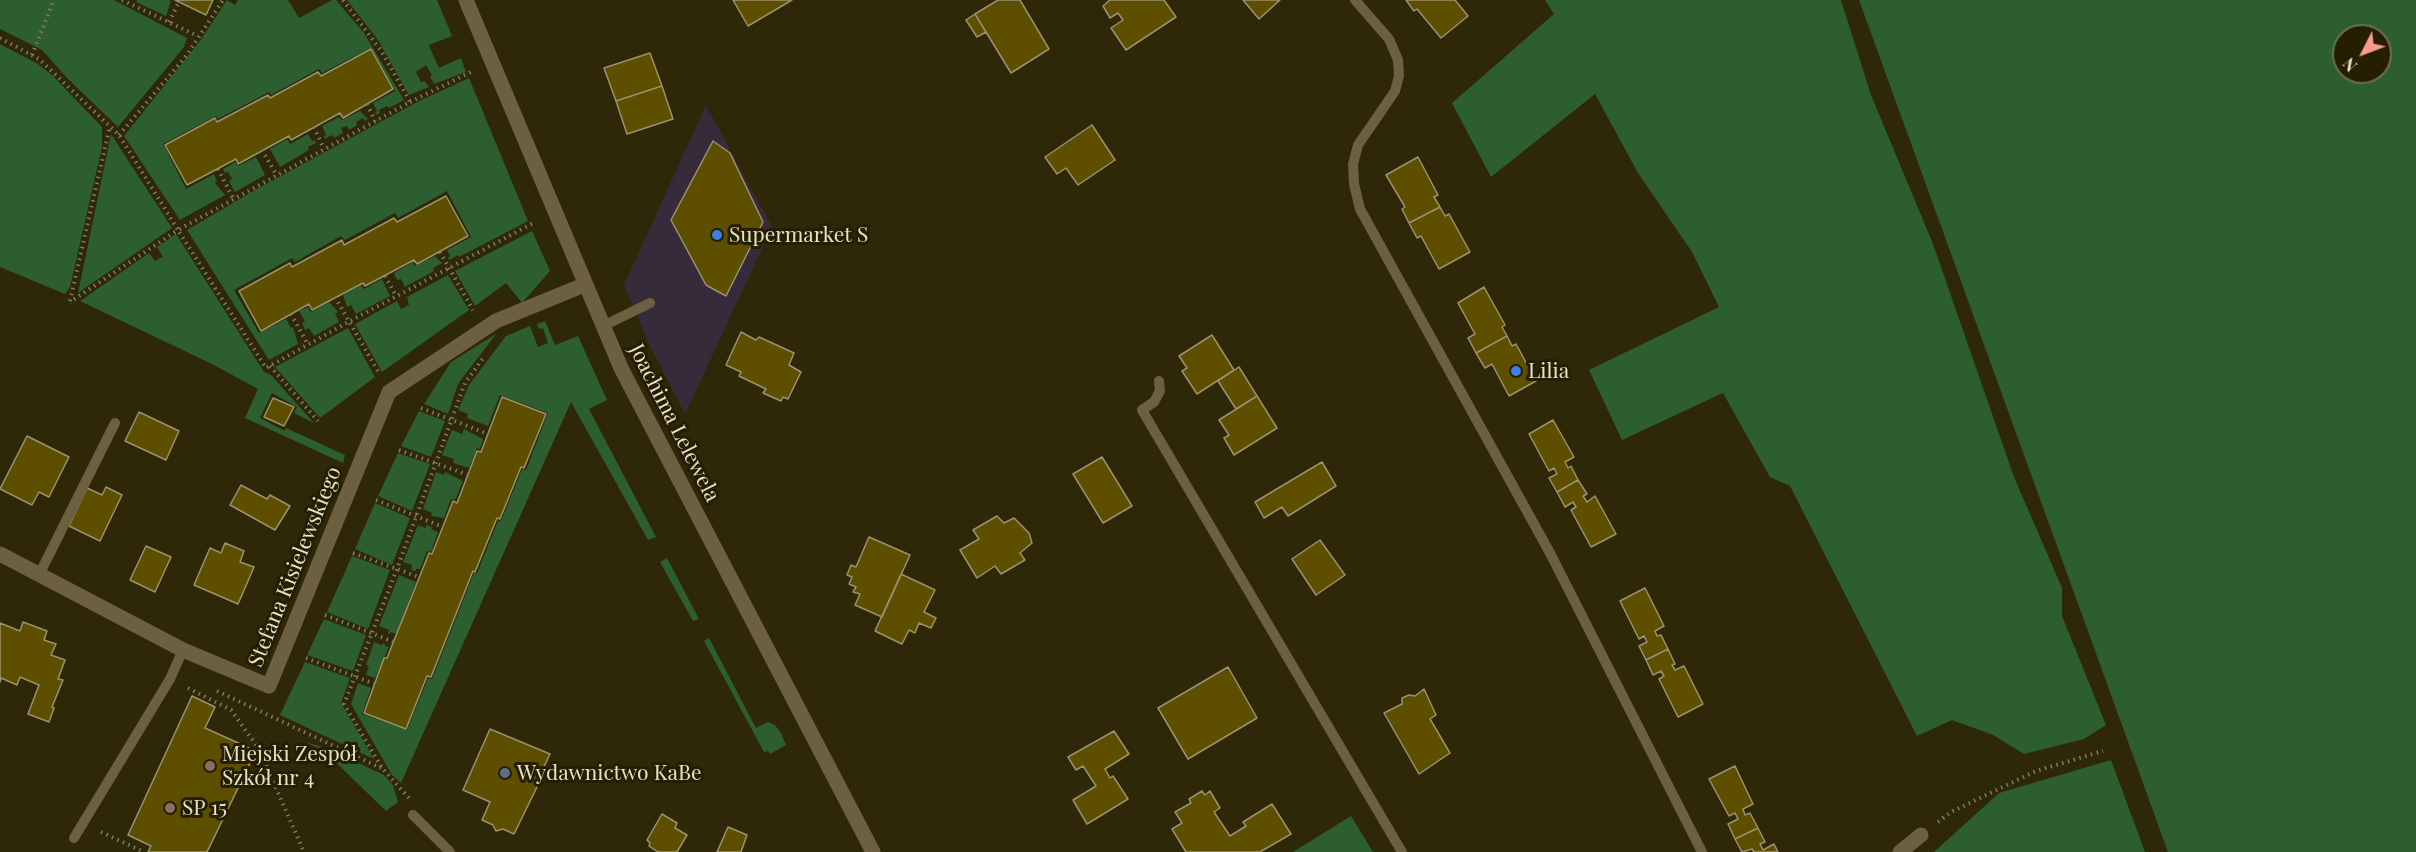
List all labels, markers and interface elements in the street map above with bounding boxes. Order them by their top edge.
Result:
north arrow [2332,24,2392,84]
text: N [2338,54,2361,76]
place label: Supermarket S [729,222,868,248]
marker: Supermarket S [710,228,724,242]
street label: Joachima Lelewela [623,340,725,506]
place label: Lilia [1528,358,1569,384]
marker: Lilia [1509,364,1523,378]
street label: Stefana Kisielewskiego [243,463,347,671]
place label: Miejski Zespół Szkół nr 4 [222,741,357,791]
marker: Miejski Zespół Szkół nr 4 [203,759,217,773]
place label: Wydawnictwo KaBe [517,760,702,786]
marker: Wydawnictwo KaBe [498,766,512,780]
place label: SP 15 [182,795,227,821]
marker: SP 15 [163,801,177,815]

